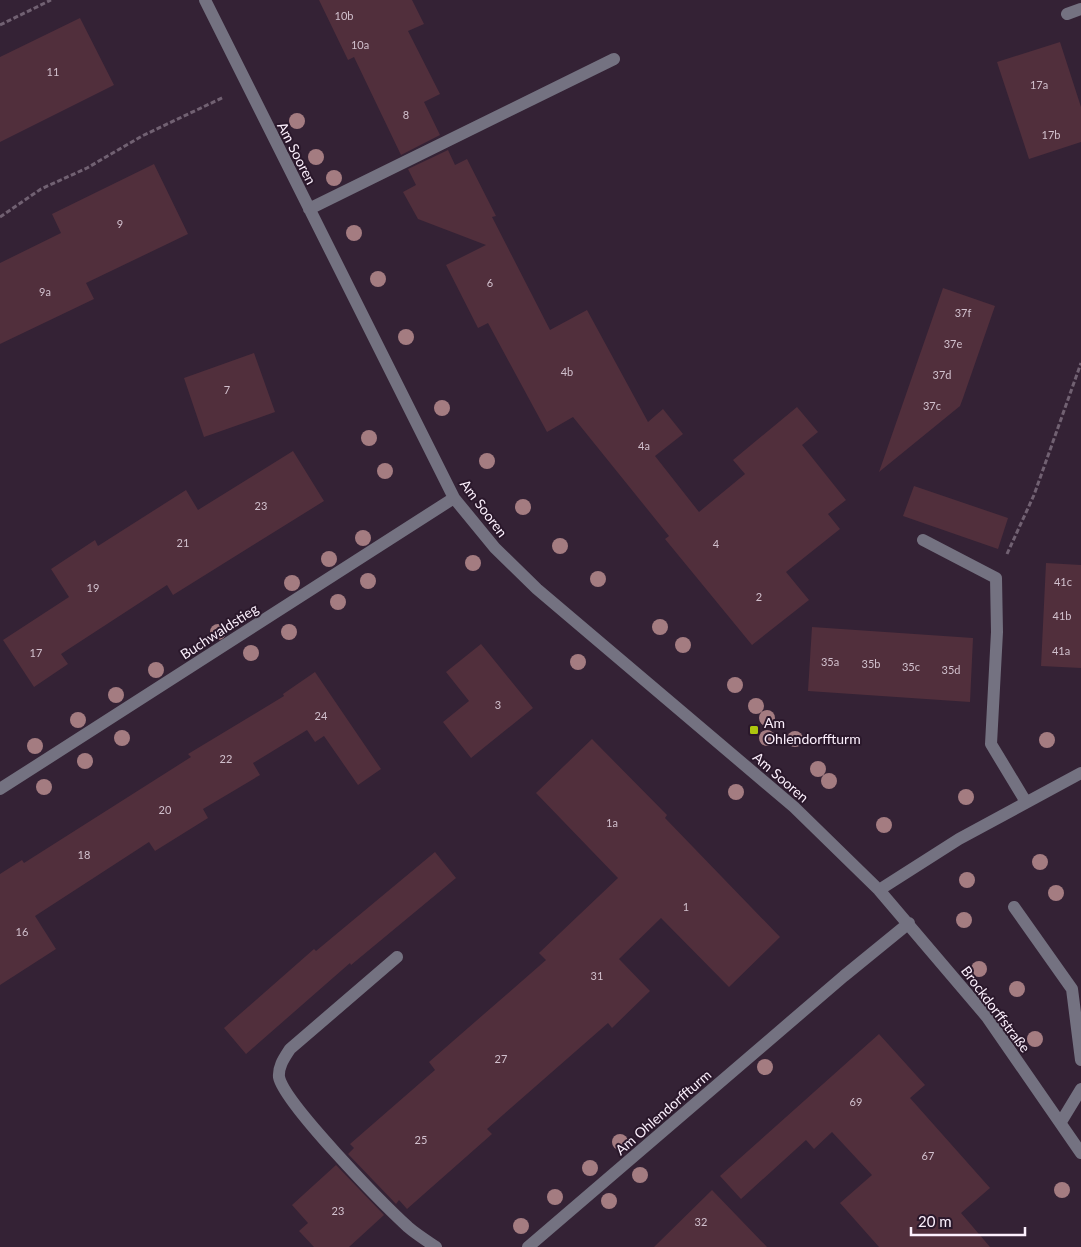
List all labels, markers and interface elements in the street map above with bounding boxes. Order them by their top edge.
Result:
house number: 10b [335,9,353,22]
house number: 10a [351,38,369,51]
house number: 11 [47,65,59,78]
house number: 17a [1030,78,1048,91]
house number: 8 [403,108,409,121]
street label: Am Sooren [274,119,320,187]
house number: 17b [1042,128,1060,141]
house number: 9 [117,217,123,230]
house number: 6 [487,276,493,289]
house number: 9a [39,285,51,298]
house number: 37f [955,306,971,319]
house number: 37e [944,337,962,350]
house number: 4b [561,365,573,378]
house number: 37d [933,368,951,381]
house number: 7 [224,383,230,396]
house number: 37c [923,399,941,412]
house number: 4a [638,439,650,452]
street label: Am Sooren [457,476,511,540]
house number: 23 [255,499,267,512]
house number: 21 [177,536,189,549]
house number: 4 [713,537,720,550]
house number: 41c [1054,575,1072,588]
house number: 19 [87,581,99,594]
house number: 2 [756,590,762,603]
street label: Buchwaldstieg [177,599,261,663]
house number: 41b [1053,609,1071,622]
house number: 41a [1052,644,1070,657]
house number: 17 [30,646,42,659]
house number: 35a [821,655,839,668]
house number: 35b [862,657,880,670]
house number: 35c [902,660,920,673]
house number: 35d [942,663,960,676]
house number: 3 [495,698,501,711]
house number: 24 [315,709,328,722]
place label: Am Ohlendorffturm [764,714,861,747]
marker: Am Ohlendorffturm [748,724,760,736]
street label: Am Sooren [750,748,812,806]
house number: 22 [220,752,232,765]
house number: 20 [159,803,172,816]
house number: 1a [606,816,618,829]
house number: 18 [78,848,90,861]
house number: 1 [683,900,689,913]
house number: 16 [16,925,28,938]
street label: Brockdorffstraße [958,962,1034,1056]
house number: 31 [591,969,603,982]
house number: 27 [495,1052,507,1065]
street label: Am Ohlendorffturm [612,1066,714,1158]
house number: 69 [850,1095,862,1108]
house number: 25 [415,1133,427,1146]
house number: 67 [922,1149,934,1162]
house number: 23 [332,1204,344,1217]
scale bar [911,1204,1025,1236]
text: 20 m [918,1212,952,1230]
house number: 32 [695,1215,707,1228]

